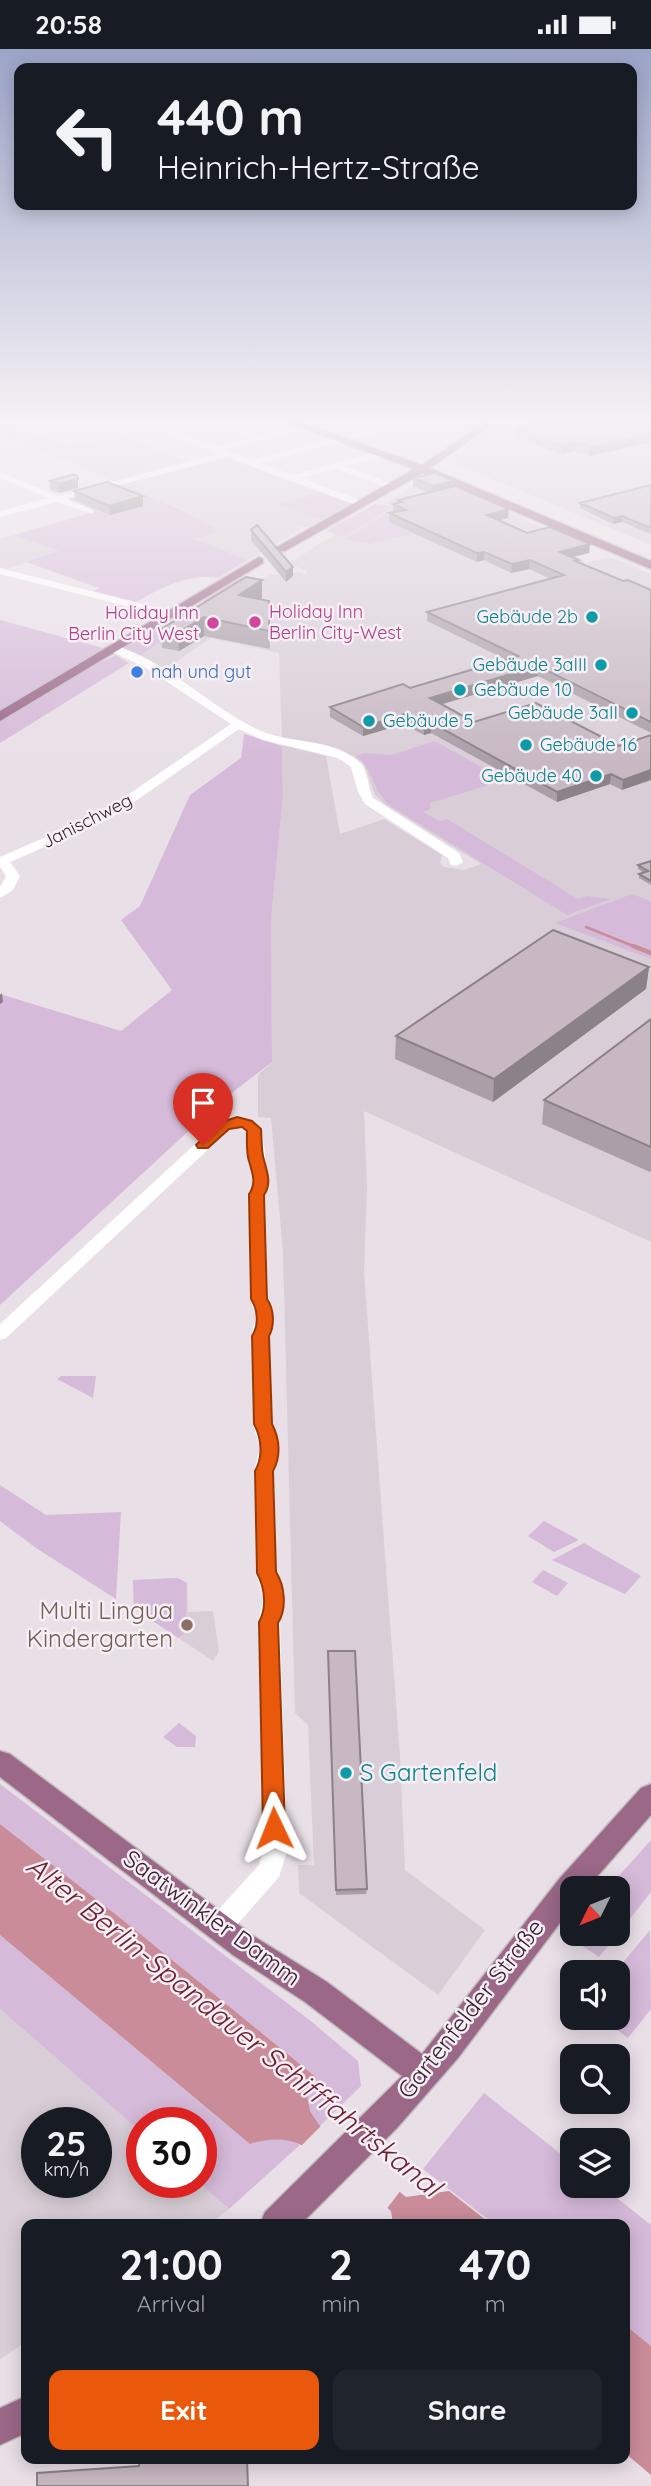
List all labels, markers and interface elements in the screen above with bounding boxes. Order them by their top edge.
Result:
text: 20:58 [35,8,102,41]
text: 440 m [157,86,304,147]
icon: left [42,91,133,182]
text: Heinrich-Hertz-Straße [157,147,480,187]
place label: Holiday Inn Berlin City-West [269,600,402,644]
place label: Holiday Inn Berlin City West [68,601,199,645]
place label: Gebäude 2b [477,605,578,628]
marker: Gebäude 2b [584,609,600,625]
marker: Holiday Inn Berlin City-West [247,614,263,630]
marker: Holiday Inn Berlin City West [205,615,221,631]
place label: Gebäude 3aIII [473,653,587,676]
marker: Gebäude 3aIII [593,657,609,673]
place label: nah und gut [151,660,251,683]
marker: nah und gut [129,664,145,680]
place label: Gebäude 10 [474,678,572,701]
marker: Gebäude 10 [452,682,468,698]
place label: Gebäude 3aII [508,701,618,724]
marker: Gebäude 3aII [624,705,640,721]
place label: Gebäude 5 [383,709,473,732]
marker: Gebäude 5 [361,713,377,729]
place label: Gebäude 16 [540,733,637,756]
marker: Gebäude 16 [518,737,534,753]
place label: Gebäude 40 [481,764,582,787]
marker: Gebäude 40 [588,768,604,784]
street label: Janischweg [38,788,136,853]
pin [173,1073,233,1145]
icon: arrive [184,1084,222,1122]
place label: Multi Lingua Kindergarten [27,1595,173,1653]
marker: Multi Lingua Kindergarten [179,1617,195,1633]
place label: S Gartenfeld [360,1757,497,1787]
marker: S Gartenfeld [338,1765,354,1781]
position arrow [237,1791,311,1865]
street label: Saatwinkler Damm [118,1843,307,1992]
water label: Alter Berlin-Spandauer Schifffahrtskanal [20,1848,451,2206]
north arrow [560,1876,630,1946]
map controls [560,1876,630,2198]
street label: Gartenfelder Straße [391,1912,550,2104]
button: sound [560,1960,630,2030]
button: search [560,2044,630,2114]
speed limit sign: 30 [126,2107,217,2198]
text: 25 [46,2121,87,2165]
button: layers [560,2128,630,2198]
text: km/h [44,2158,89,2181]
text: 21:00 [120,2238,223,2291]
text: 2 [329,2238,353,2291]
text: 470 [459,2238,531,2291]
text: Arrival [137,2289,206,2318]
text: min [321,2289,361,2318]
text: m [485,2289,506,2318]
button: Exit [49,2370,319,2450]
button: Share [333,2370,602,2450]

